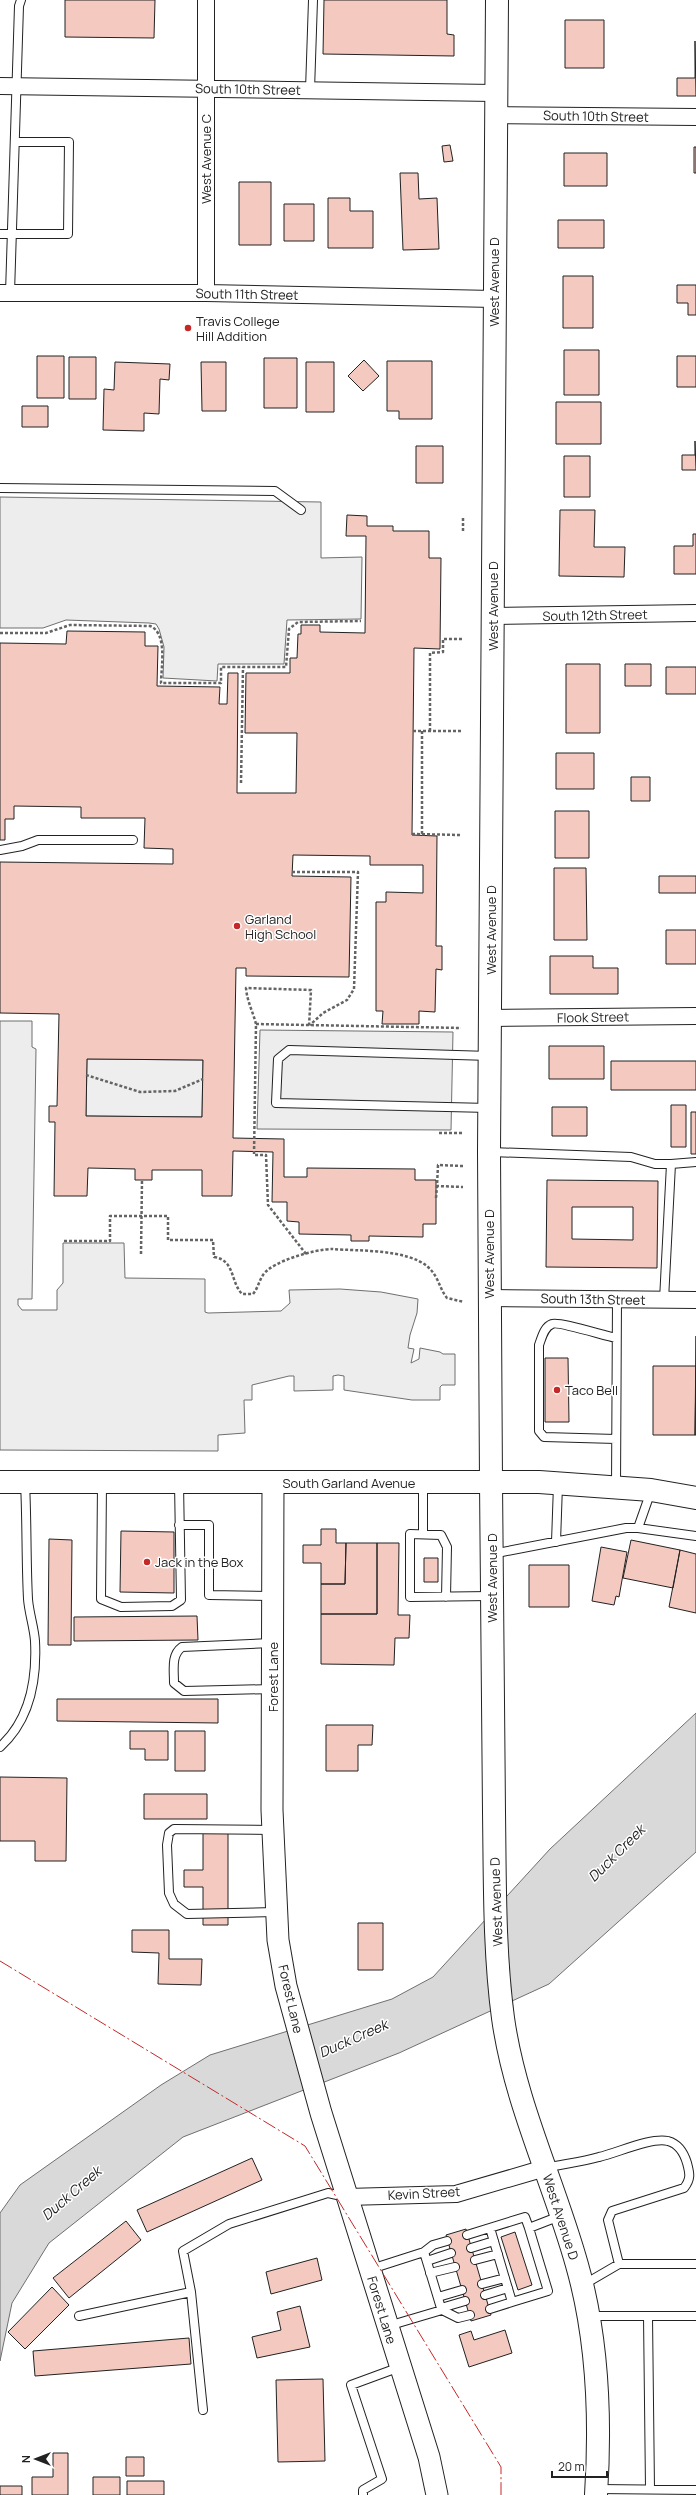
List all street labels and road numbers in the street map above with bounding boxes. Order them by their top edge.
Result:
street label: South 10th Street [195,79,301,99]
street label: South 10th Street [543,106,649,126]
street label: West Avenue C [197,114,215,204]
street label: West Avenue D [485,237,503,327]
street label: South 11th Street [195,284,299,304]
street label: West Avenue D [484,561,502,651]
street label: South 12th Street [542,605,648,625]
street label: West Avenue D [482,885,500,975]
street label: Flook Street [557,1007,629,1027]
street label: West Avenue D [480,1209,498,1299]
street label: South 13th Street [540,1289,646,1309]
street label: South Garland Avenue [283,1474,416,1492]
street label: West Avenue D [483,1533,501,1623]
street label: Forest Lane [264,1642,282,1712]
street label: West Avenue D [485,1857,507,1947]
street label: Forest Lane [274,1963,308,2035]
street label: West Avenue D [539,2172,583,2263]
street label: Kevin Street [387,2182,461,2204]
street label: Forest Lane [363,2274,401,2346]

